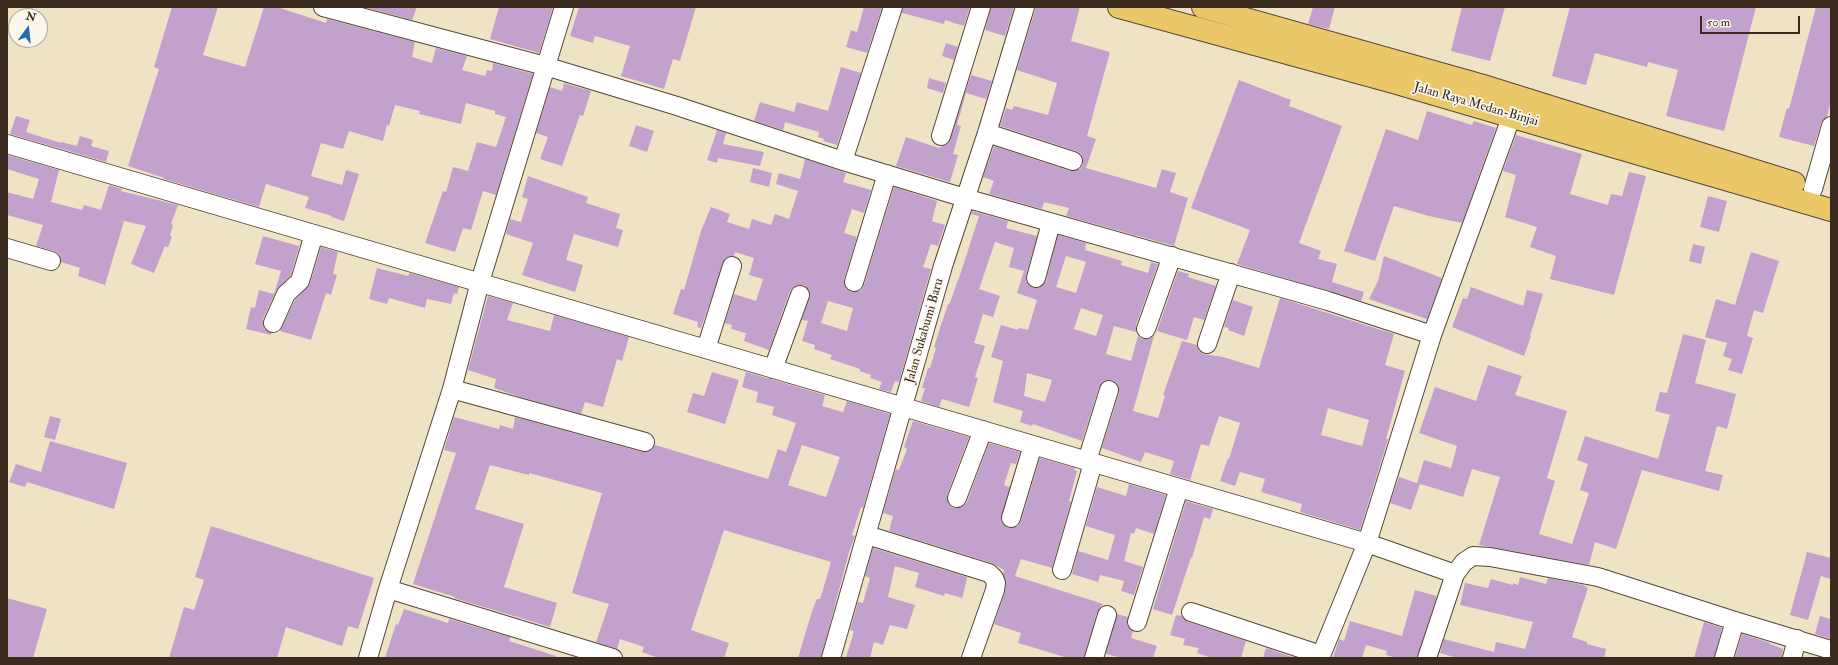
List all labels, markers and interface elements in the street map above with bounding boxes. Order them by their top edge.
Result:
north arrow [8,8,48,48]
scale bar [1702,8,1802,34]
text: N [25,9,37,24]
text: 50 m [1707,15,1730,30]
street label: Jalan Raya Medan-Binjai [1412,80,1540,130]
street label: Jalan Sukabumi Baru [903,277,947,385]

